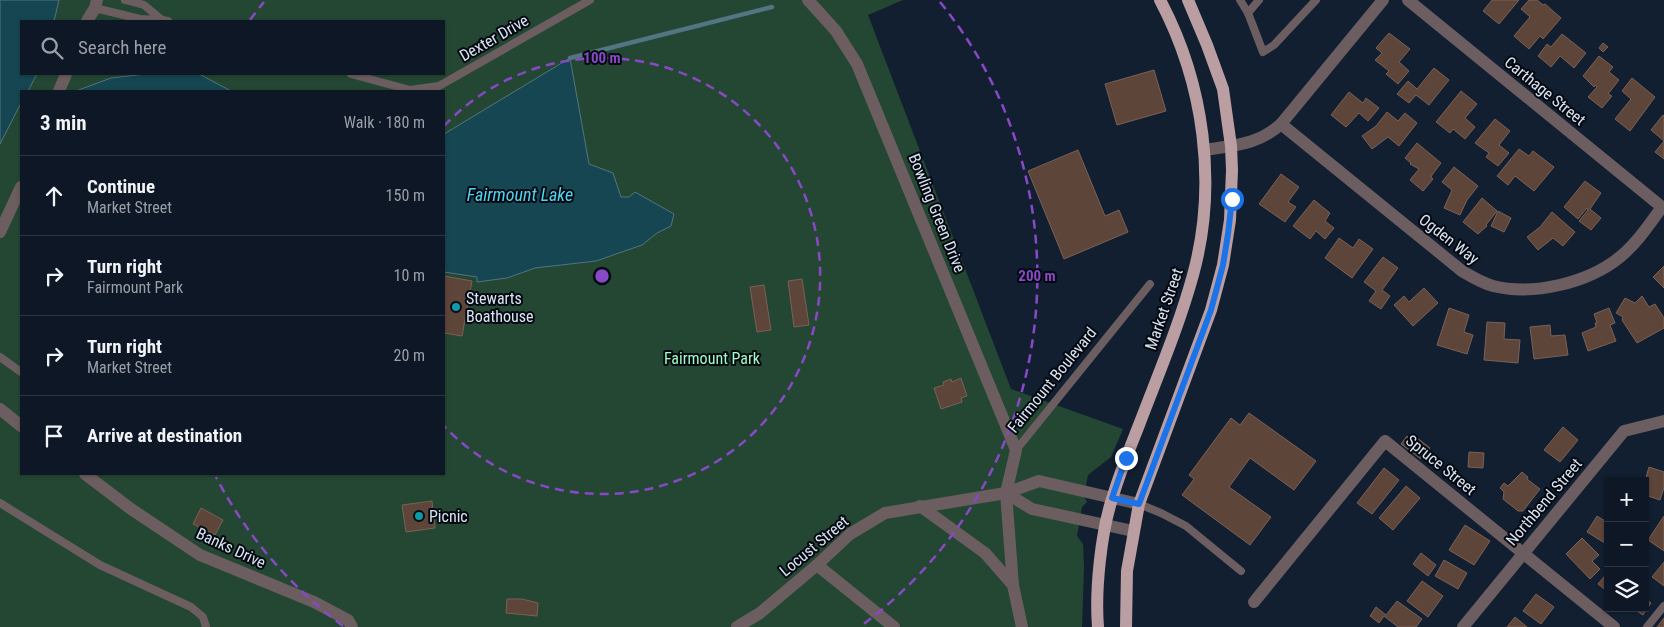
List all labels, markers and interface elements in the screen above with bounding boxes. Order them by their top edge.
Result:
street label: Dexter Drive [456,11,532,65]
search box [20,20,445,75]
icon: search [38,34,66,62]
text: Search here [78,36,166,59]
text: 100 m [583,49,621,67]
street label: Carthage Street [1501,53,1590,130]
text: 3 min [40,111,87,135]
text: Walk · 180 m [344,113,425,132]
street label: Bowling Green Drive [905,151,969,275]
text: Continue [87,175,155,198]
icon: ahead [40,182,68,210]
water label: Fairmount Lake [467,184,573,205]
text: 150 m [386,186,425,205]
route start [1221,188,1244,211]
text: Market Street [87,198,172,217]
street label: Ogden Way [1415,210,1483,268]
text: Turn right [87,255,162,278]
icon: right [40,262,68,290]
street label: Market Street [1141,265,1187,352]
text: 10 m [393,266,425,285]
centre of rings [593,267,611,285]
text: 200 m [1018,267,1056,285]
text: Fairmount Park [87,278,183,297]
place label: Stewarts Boathouse [466,289,533,326]
marker: Stewarts Boathouse [450,301,462,313]
street label: Fairmount Boulevard [1004,323,1100,437]
text: Turn right [87,335,162,358]
icon: right [40,342,68,370]
text: 20 m [393,346,425,365]
park label: Fairmount Park [664,349,761,368]
text: Market Street [87,358,172,377]
icon: arrive [40,422,68,450]
text: Arrive at destination [87,424,242,447]
street label: Spruce Street [1402,431,1480,499]
route end [1115,447,1138,470]
street label: Northbend Street [1502,454,1586,549]
map controls [1604,477,1649,612]
button: + [1604,477,1649,522]
place label: Picnic [429,507,468,526]
marker: Picnic [413,510,425,522]
street label: Locust Street [776,512,852,580]
button: − [1604,522,1649,567]
street label: Banks Drive [193,524,269,572]
button: layers [1604,567,1649,612]

